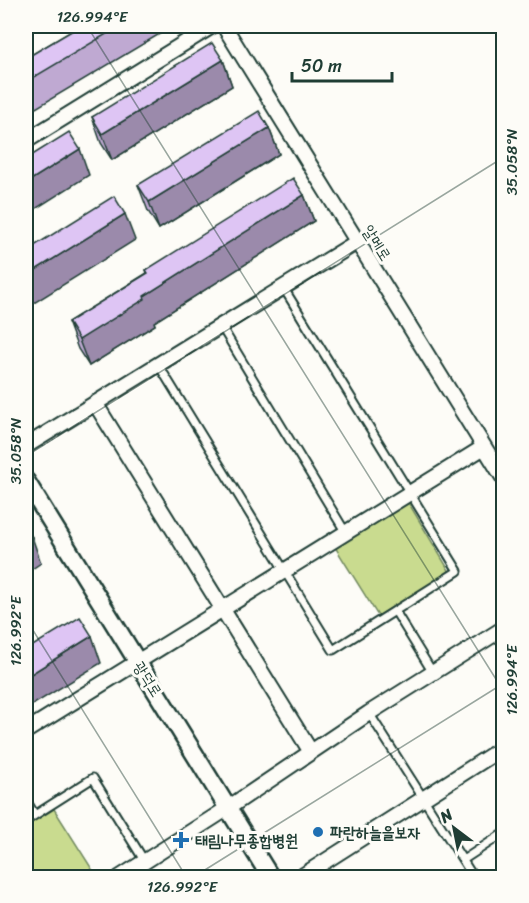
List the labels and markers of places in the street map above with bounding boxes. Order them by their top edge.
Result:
place label: 파란하늘을보자 [330,818,420,847]
marker: 파란하늘을보자 [311,825,325,839]
place label: 태림나무종합병원 [195,826,298,855]
marker: 태림나무종합병원 [172,831,190,849]

